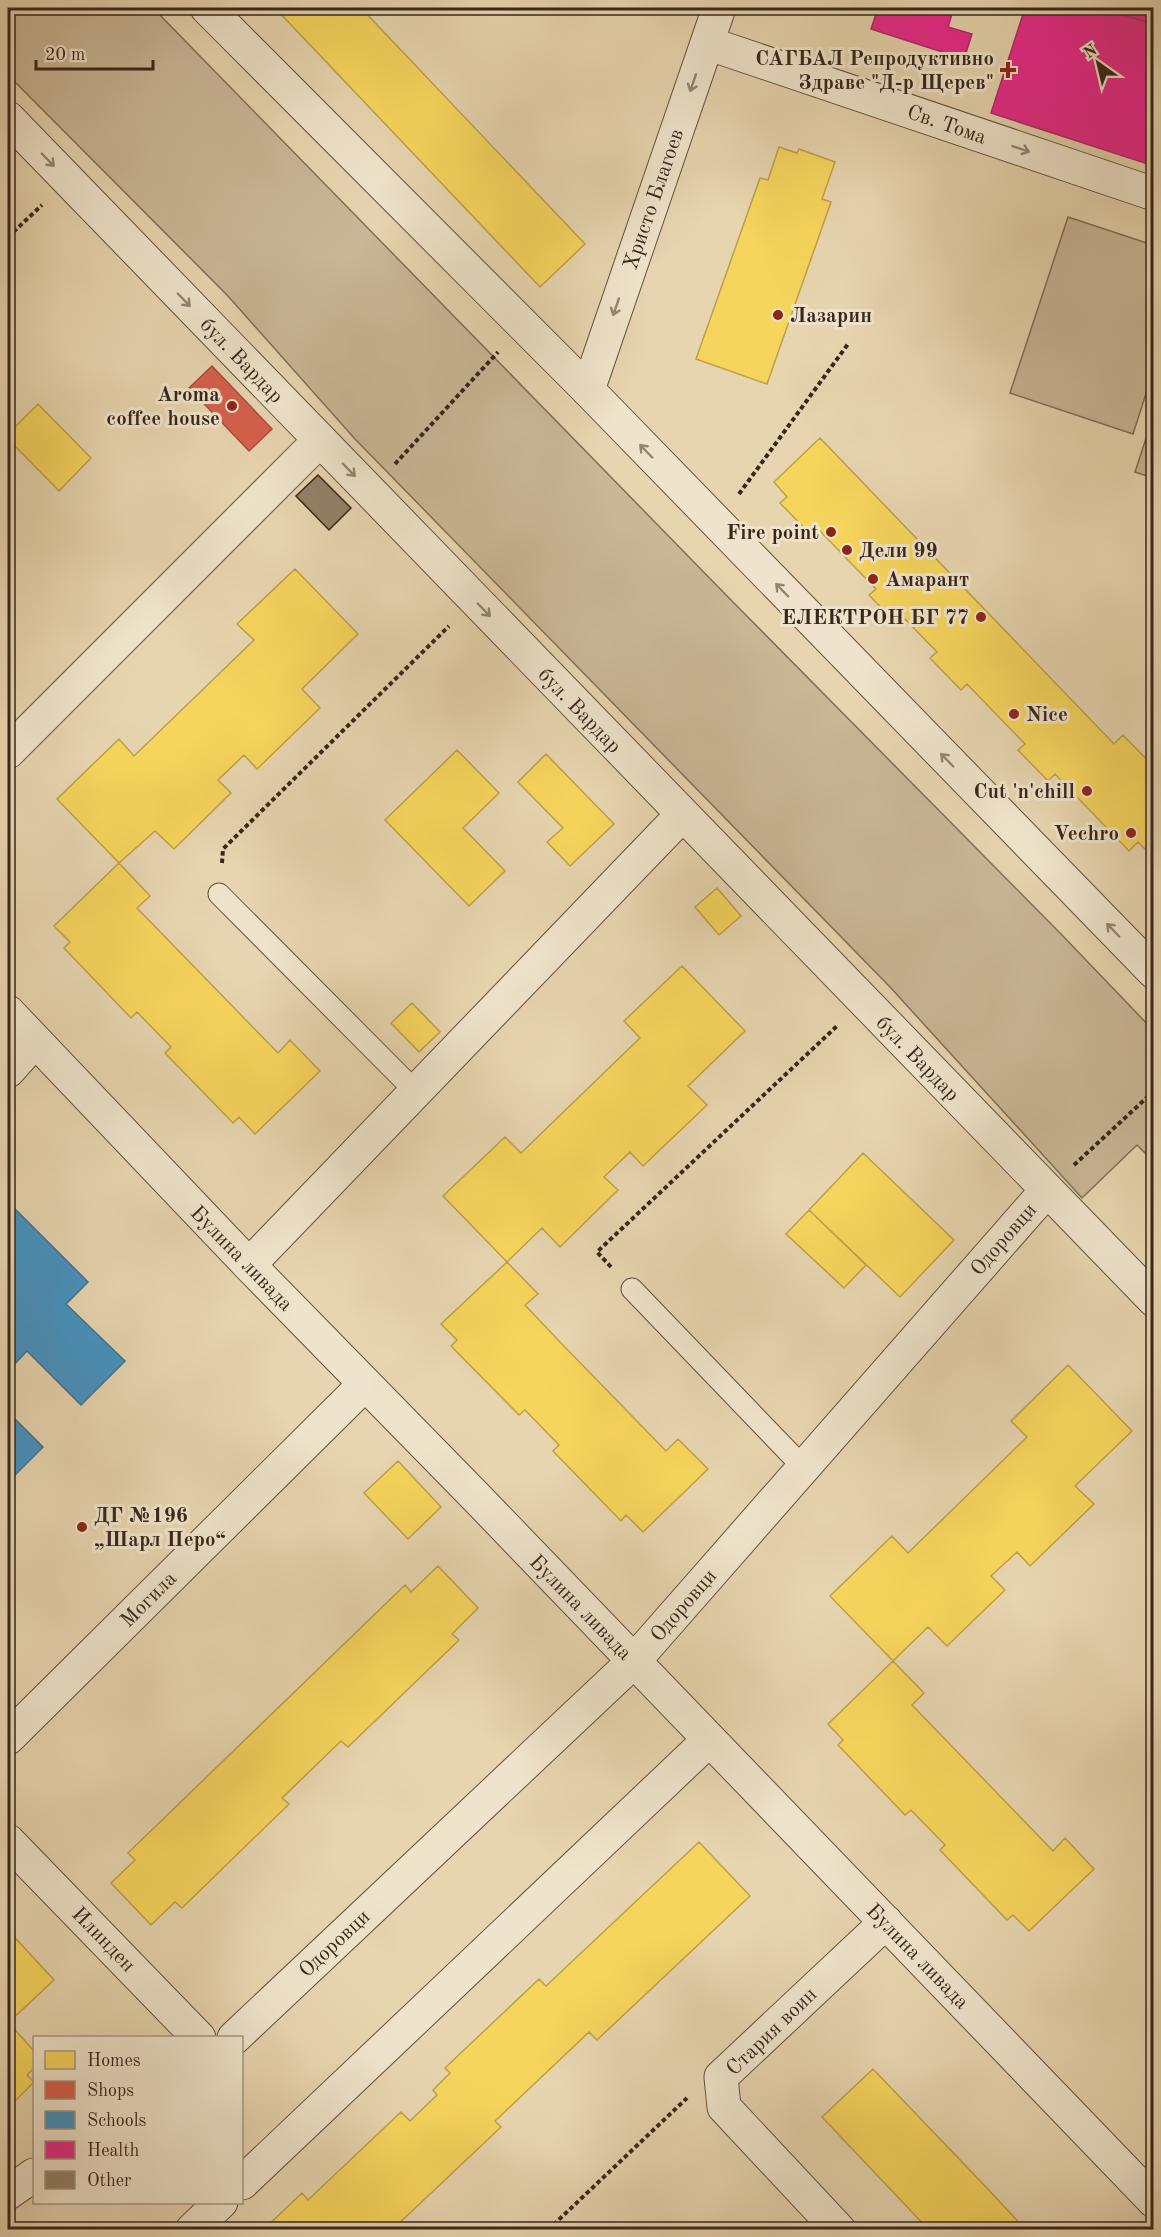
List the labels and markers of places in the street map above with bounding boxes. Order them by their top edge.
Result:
place label: САГБАЛ Репродуктивно Здраве "Д-р Щерев" [755,49,994,94]
marker: САГБАЛ Репродуктивно Здраве "Д-р Щерев" [999,61,1017,79]
place label: Лазарин [790,306,872,327]
marker: Лазарин [771,308,785,322]
place label: Aroma coffee house [106,385,220,430]
marker: Aroma coffee house [225,399,239,413]
place label: Fire point [726,523,819,544]
marker: Fire point [824,525,838,539]
place label: Дели 99 [859,541,938,562]
marker: Дели 99 [840,543,854,557]
place label: Амарант [885,570,969,591]
marker: Амарант [866,572,880,586]
place label: ЕЛЕКТРОН БГ 77 [782,608,969,629]
marker: ЕЛЕКТРОН БГ 77 [974,610,988,624]
place label: Nice [1026,705,1068,726]
marker: Nice [1007,707,1021,721]
place label: Cut 'n'chill [974,782,1075,803]
marker: Cut 'n'chill [1080,784,1094,798]
place label: Vechro [1054,824,1119,845]
marker: Vechro [1124,826,1138,840]
place label: ДГ №196 „Шарл Перо“ [94,1506,226,1551]
marker: ДГ №196 „Шарл Перо“ [75,1520,89,1534]

